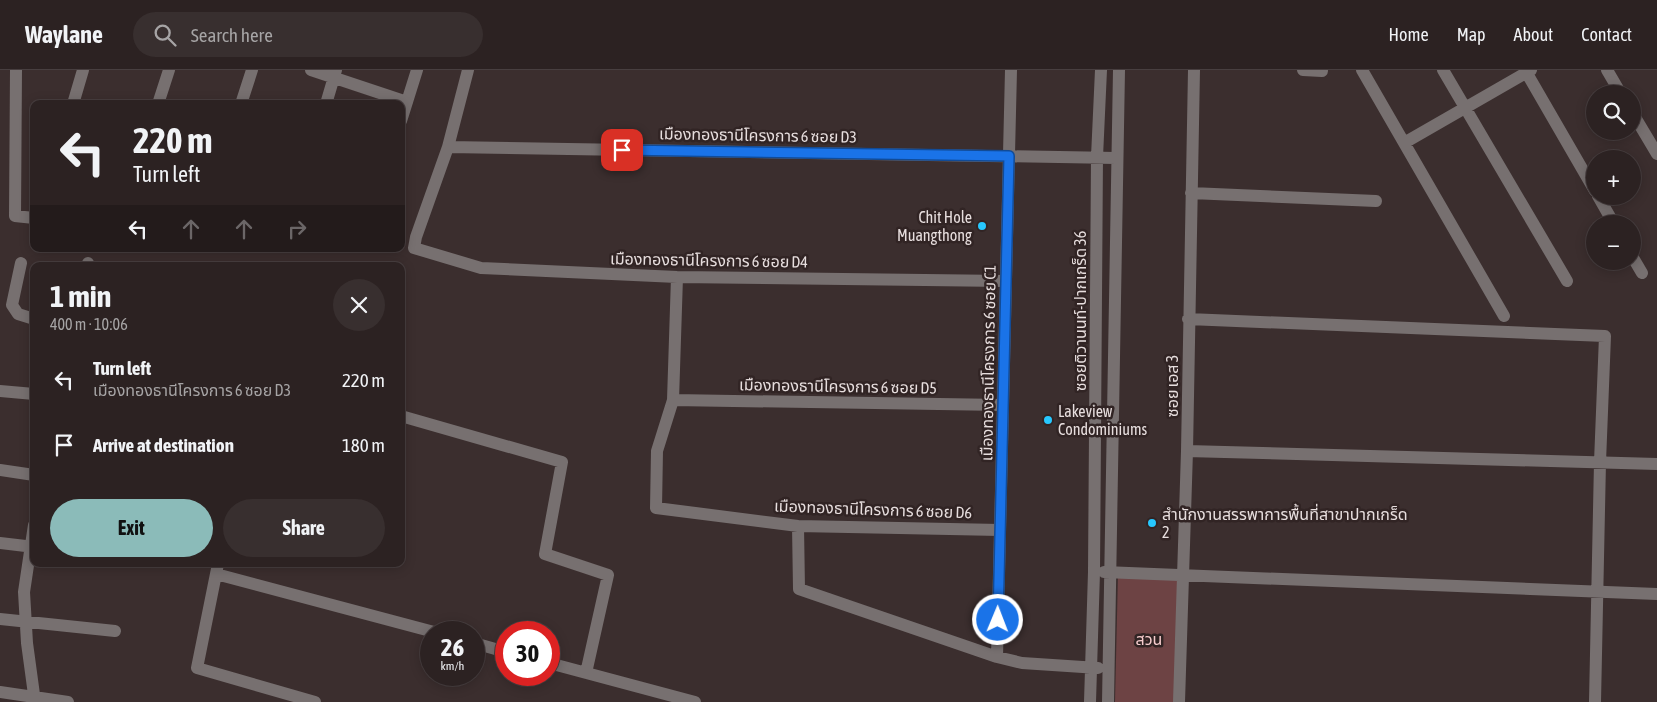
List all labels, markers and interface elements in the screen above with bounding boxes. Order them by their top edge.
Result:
search box [133,12,483,57]
text: Waylane [25,21,103,48]
icon: search [151,21,179,49]
text: Search here [191,24,273,46]
text: Home [1389,24,1429,45]
text: Map [1457,24,1486,45]
text: About [1514,24,1553,45]
text: Contact [1581,24,1632,45]
map controls [1586,85,1641,270]
button: search [1586,85,1641,140]
icon: left [50,120,115,185]
text: 220 m [133,120,212,160]
street label: เมืองทองธานีโครงการ 6 ซอย D3 [659,124,857,146]
pin [601,129,643,171]
icon: arrive [608,136,636,164]
button: + [1586,150,1641,205]
text: Turn left [133,161,200,187]
place label: Chit Hole Muangthong [897,208,972,245]
icon: left [124,215,152,243]
icon: ahead [177,215,205,243]
icon: ahead [230,215,258,243]
icon: right [283,215,311,243]
button: − [1586,215,1641,270]
marker: Chit Hole Muangthong [976,220,988,232]
street label: ซอยติวานนท์-ปากเกร็ด 36 [1071,231,1089,391]
street label: เมืองทองธานีโครงการ 6 ซอย D4 [610,249,808,271]
street label: เมืองทองธานีโครงการ 6 ซอย C1 [977,265,999,461]
text: 1 min [50,279,111,313]
button: close [333,279,385,331]
text: 400 m · 10:06 [50,315,128,333]
street label: ซอย เอส 3 [1163,355,1181,417]
text: Turn left [93,357,151,379]
icon: left [50,366,78,394]
text: 220 m [342,369,385,391]
street label: เมืองทองธานีโครงการ 6 ซอย D5 [739,375,937,397]
text: เมืองทองธานีโครงการ 6 ซอย D3 [93,381,291,399]
place label: Lakeview Condominiums [1058,402,1147,438]
marker: Lakeview Condominiums [1042,414,1054,426]
icon: arrive [50,431,78,459]
text: Arrive at destination [93,434,234,456]
text: 180 m [342,434,385,456]
street label: เมืองทองธานีโครงการ 6 ซอย D6 [774,497,972,521]
button: Exit [50,499,213,557]
button: Share [223,499,385,557]
place label: สำนักงานสรรพาการพื้นที่สาขาปากเกร็ด 2 [1162,503,1408,541]
marker: สำนักงานสรรพาการพื้นที่สาขาปากเกร็ด 2 [1146,517,1158,529]
position arrow [971,593,1023,645]
speed limit sign: 30 [495,621,560,686]
park label: สวน [1136,630,1162,648]
text: 26 [441,633,464,661]
text: km/h [441,659,464,673]

